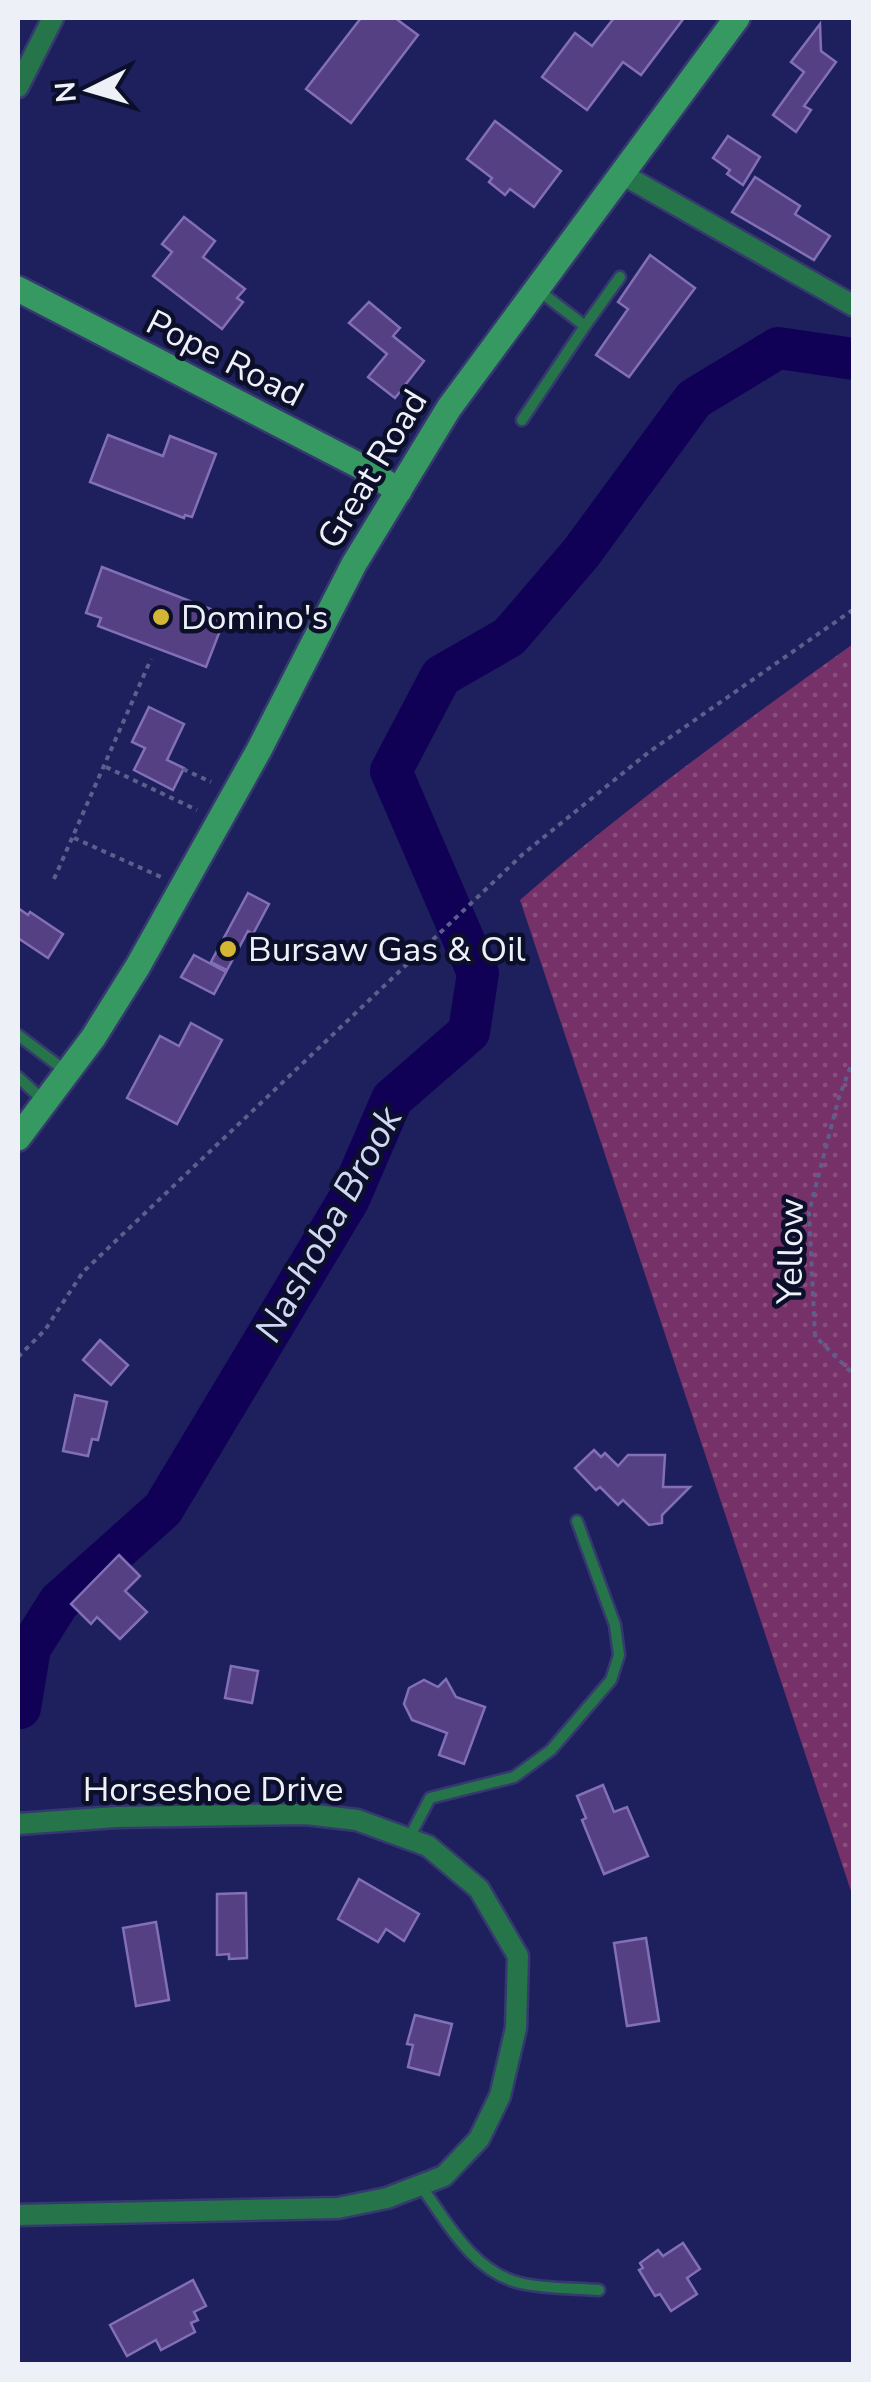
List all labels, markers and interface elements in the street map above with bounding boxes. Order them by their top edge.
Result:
north arrow [40,40,140,140]
text: N [46,80,86,104]
street label: Pope Road [138,299,311,418]
street label: Great Road [307,381,438,557]
place label: Domino's [181,594,328,641]
marker: Domino's [150,606,172,628]
place label: Bursaw Gas & Oil [248,926,526,973]
marker: Bursaw Gas & Oil [217,938,239,960]
water label: Nashoba Brook [243,1097,415,1351]
street label: Yellow [766,1198,815,1305]
street label: Horseshoe Drive [83,1766,343,1813]

